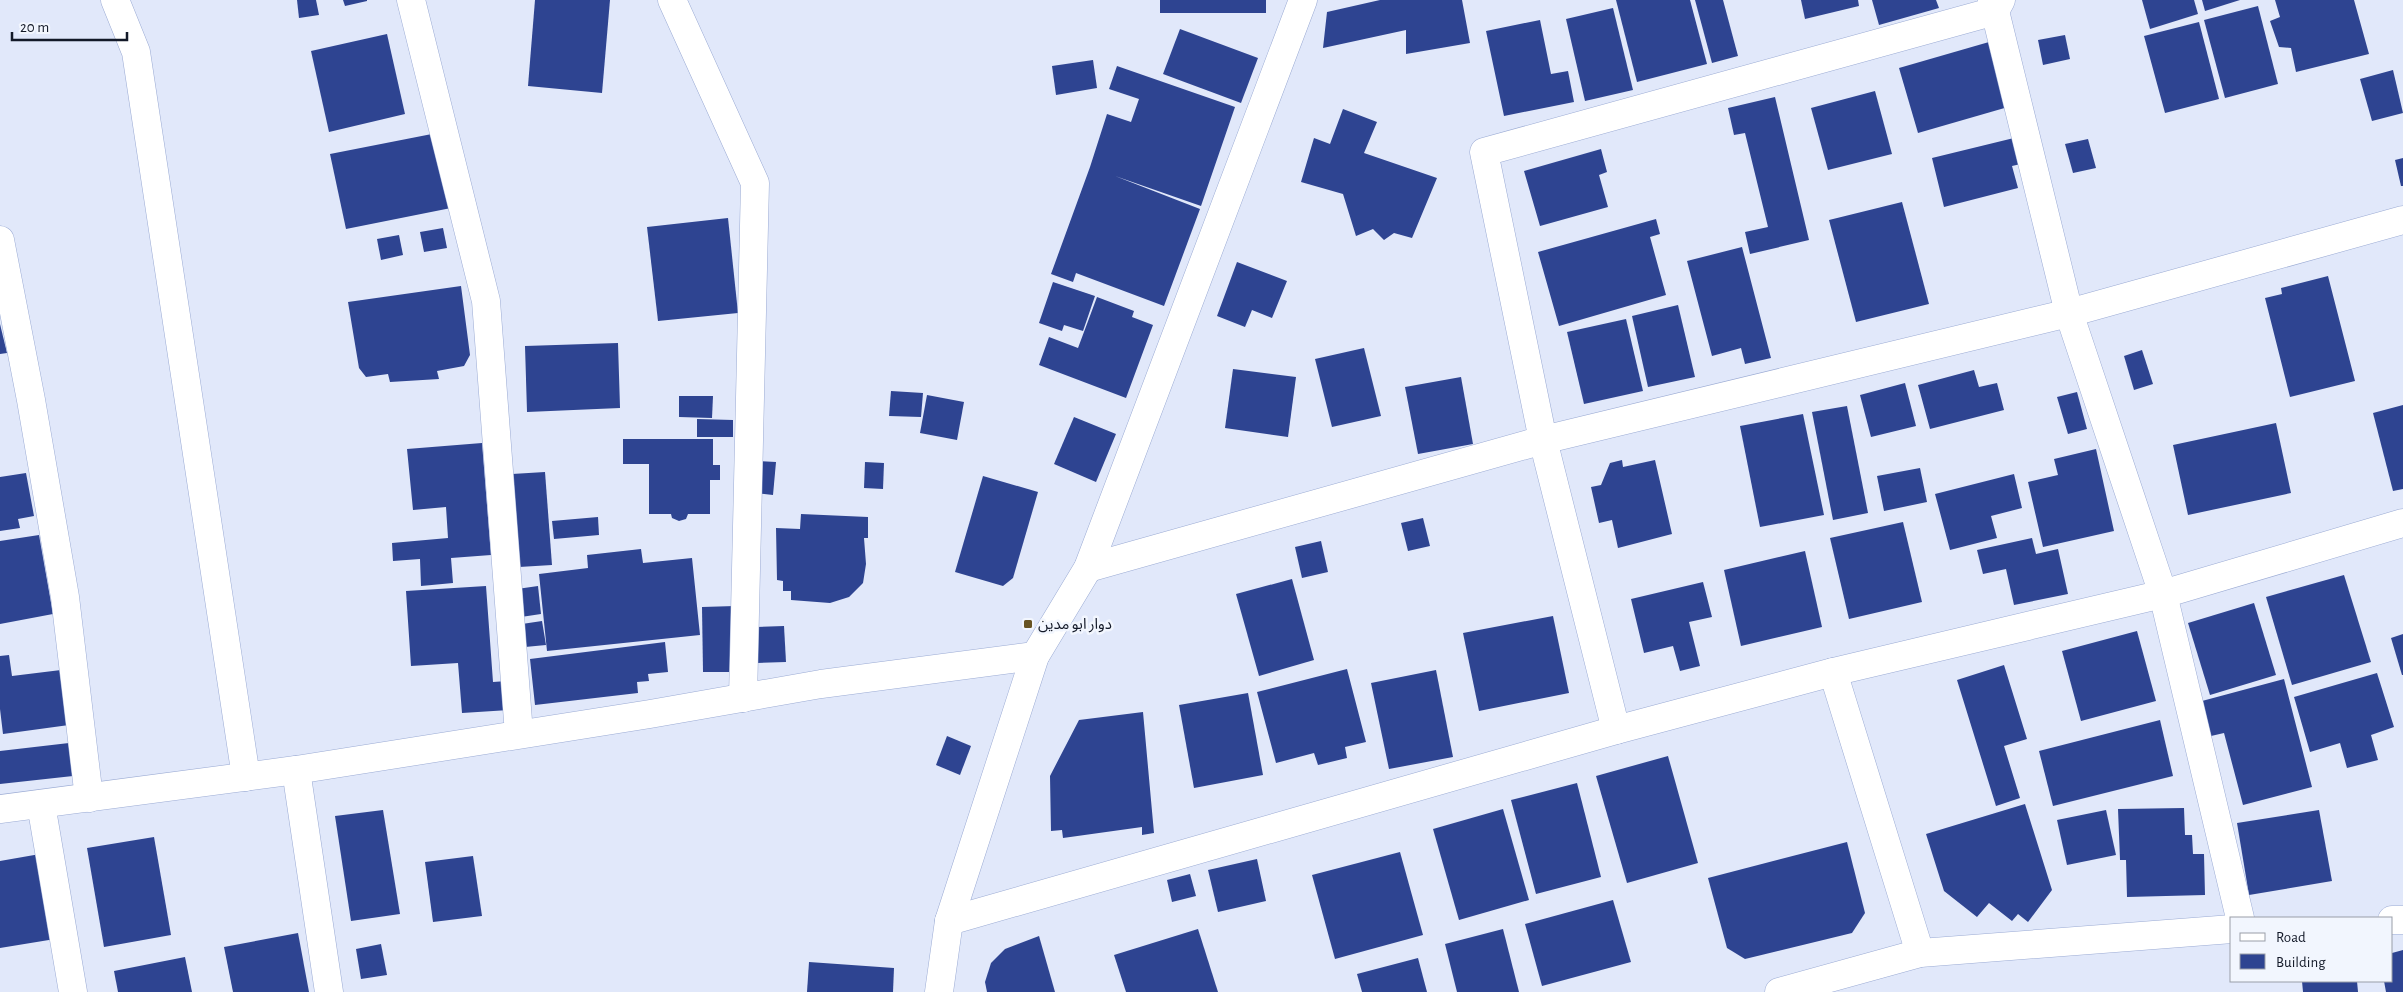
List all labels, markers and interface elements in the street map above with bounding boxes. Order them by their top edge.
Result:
scale bar [12,10,128,42]
text: 20 m [20,20,49,35]
place label: دوار ابو مدين [1038,617,1112,633]
marker: دوار ابو مدين [1022,618,1034,630]
legend [2230,917,2393,982]
text: Road [2276,930,2306,945]
text: Building [2276,955,2326,970]

